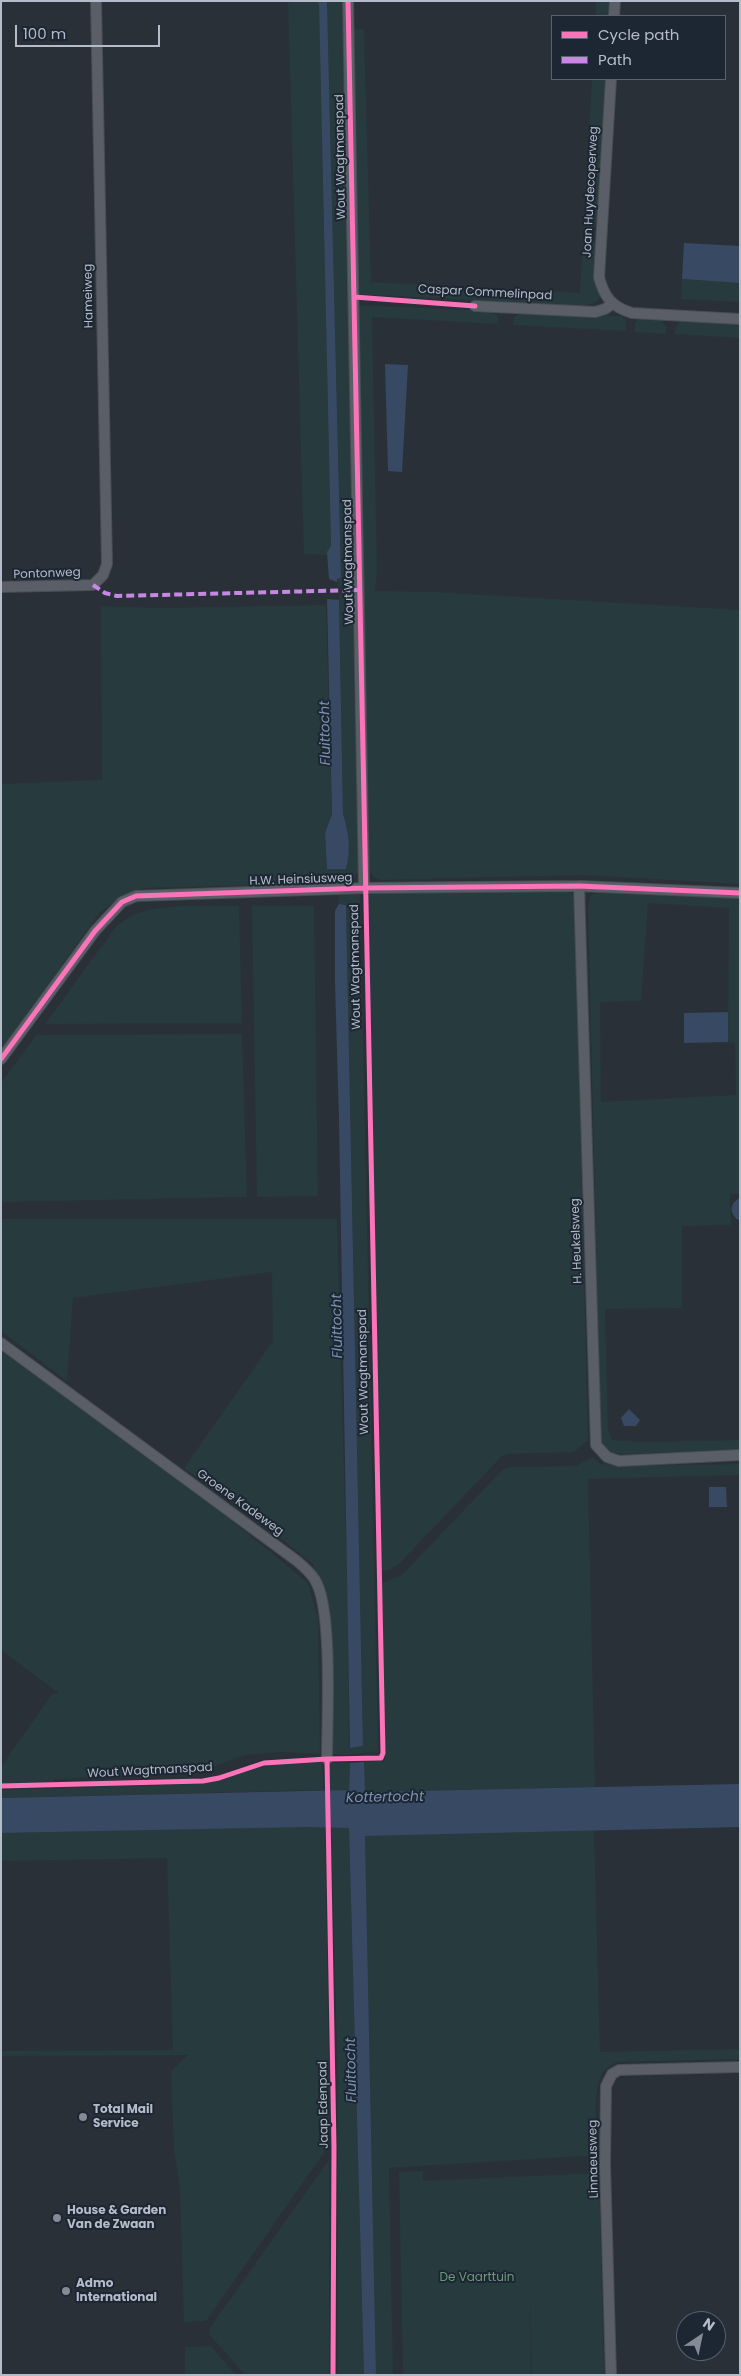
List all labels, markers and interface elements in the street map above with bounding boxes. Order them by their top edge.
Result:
scale bar [18,15,162,47]
legend [551,15,726,80]
text: 100 m [23,23,66,44]
text: Cycle path [598,24,679,45]
text: Path [598,49,632,70]
street label: Wout Wagtmanspad [333,94,349,220]
street label: Joan Huydecoperweg [580,126,602,258]
street label: Hameiweg [81,264,97,328]
street label: Caspar Commelinpad [417,282,553,304]
street label: Wout Wagtmanspad [341,499,357,625]
street label: Pontonweg [13,566,81,582]
water label: Fluittocht [317,701,335,765]
street label: H.W. Heinsiusweg [249,871,353,889]
street label: Wout Wagtmanspad [348,904,364,1030]
street label: H. Heukelsweg [568,1198,586,1284]
water label: Fluittocht [329,1294,347,1358]
street label: Wout Wagtmanspad [356,1309,372,1435]
street label: Groene Kadeweg [194,1467,286,1539]
street label: Wout Wagtmanspad [87,1761,213,1781]
water label: Kottertocht [346,1789,424,1807]
water label: Fluittocht [343,2038,361,2102]
street label: Jaap Edenpad [316,2061,332,2149]
place label: Total Mail Service [93,2103,153,2131]
marker: Total Mail Service [77,2111,89,2123]
street label: Linnaeusweg [586,2120,602,2198]
place label: House & Garden Van de Zwaan [67,2204,166,2232]
marker: House & Garden Van de Zwaan [51,2212,63,2224]
park label: De Vaarttuin [440,2271,514,2285]
place label: Admo International [76,2277,157,2305]
marker: Admo International [60,2285,72,2297]
north arrow [676,2311,726,2361]
text: N [699,2313,719,2336]

